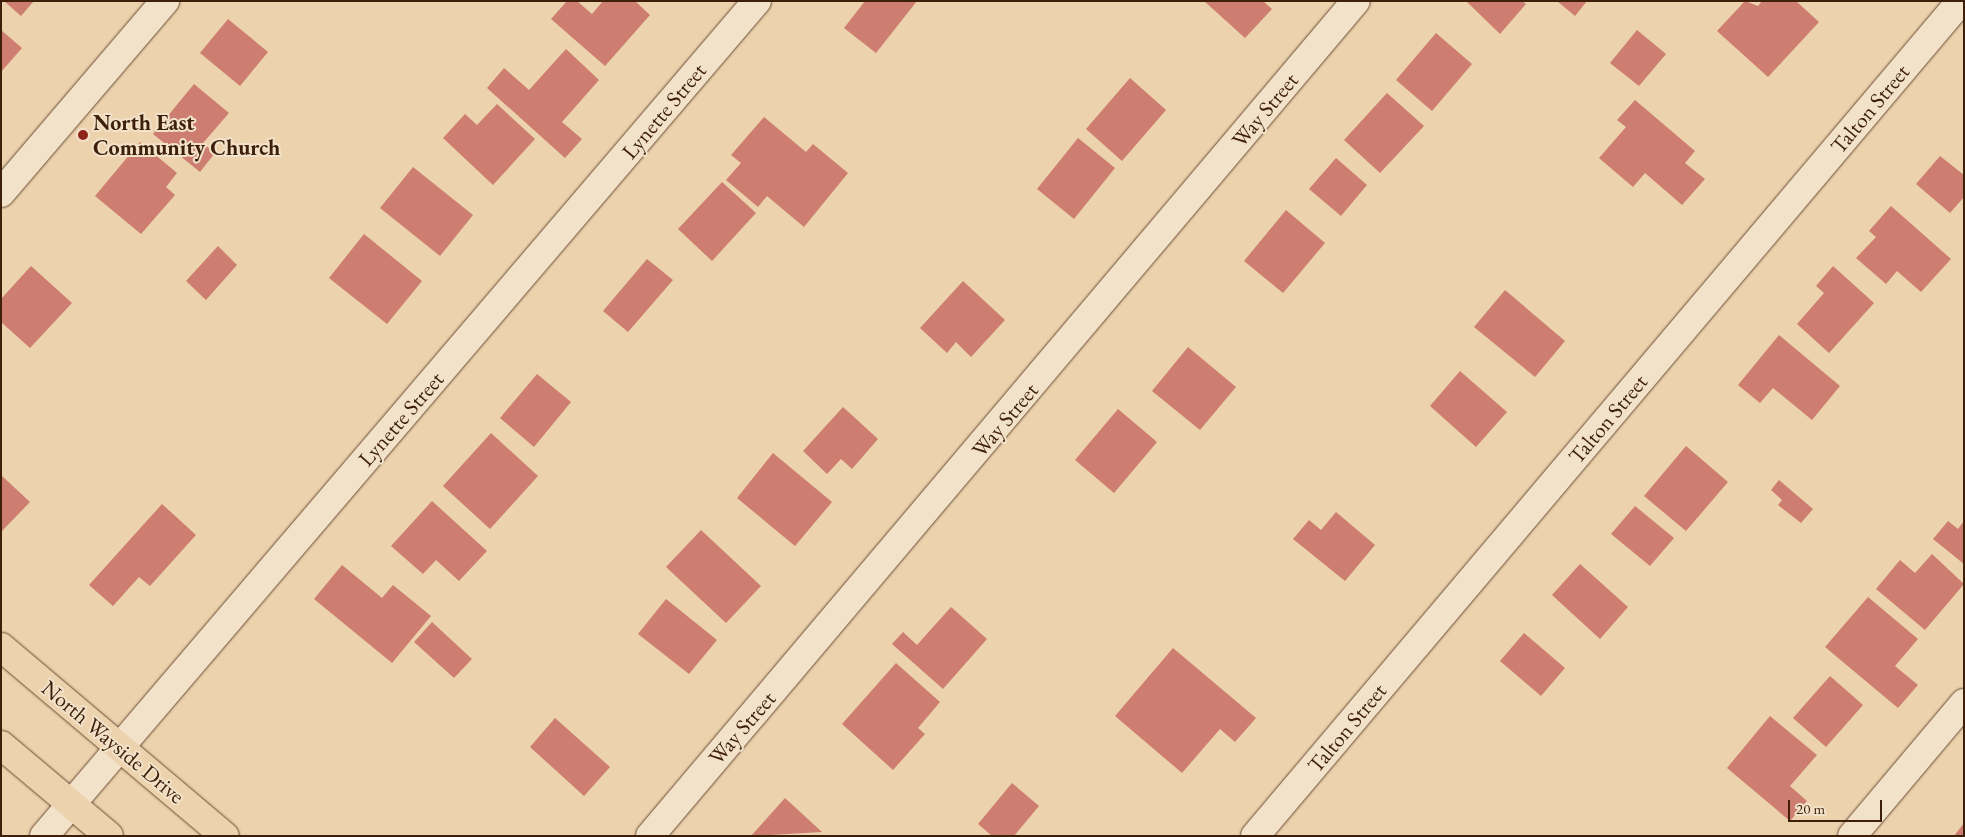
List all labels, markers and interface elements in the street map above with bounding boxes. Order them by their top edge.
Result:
street label: Lynette Street [616,58,712,164]
street label: Talton Street [1825,59,1915,159]
street label: Way Street [1226,67,1304,153]
place label: North East Community Church [93,109,280,160]
marker: North East Community Church [77,129,89,141]
street label: Lynette Street [353,366,449,472]
street label: Talton Street [1563,369,1653,469]
street label: Way Street [966,377,1044,463]
street label: North Wayside Drive [36,675,190,809]
street label: Talton Street [1302,678,1392,778]
street label: Way Street [703,686,781,770]
scale bar [1790,790,1884,822]
text: 20 m [1796,799,1825,818]

